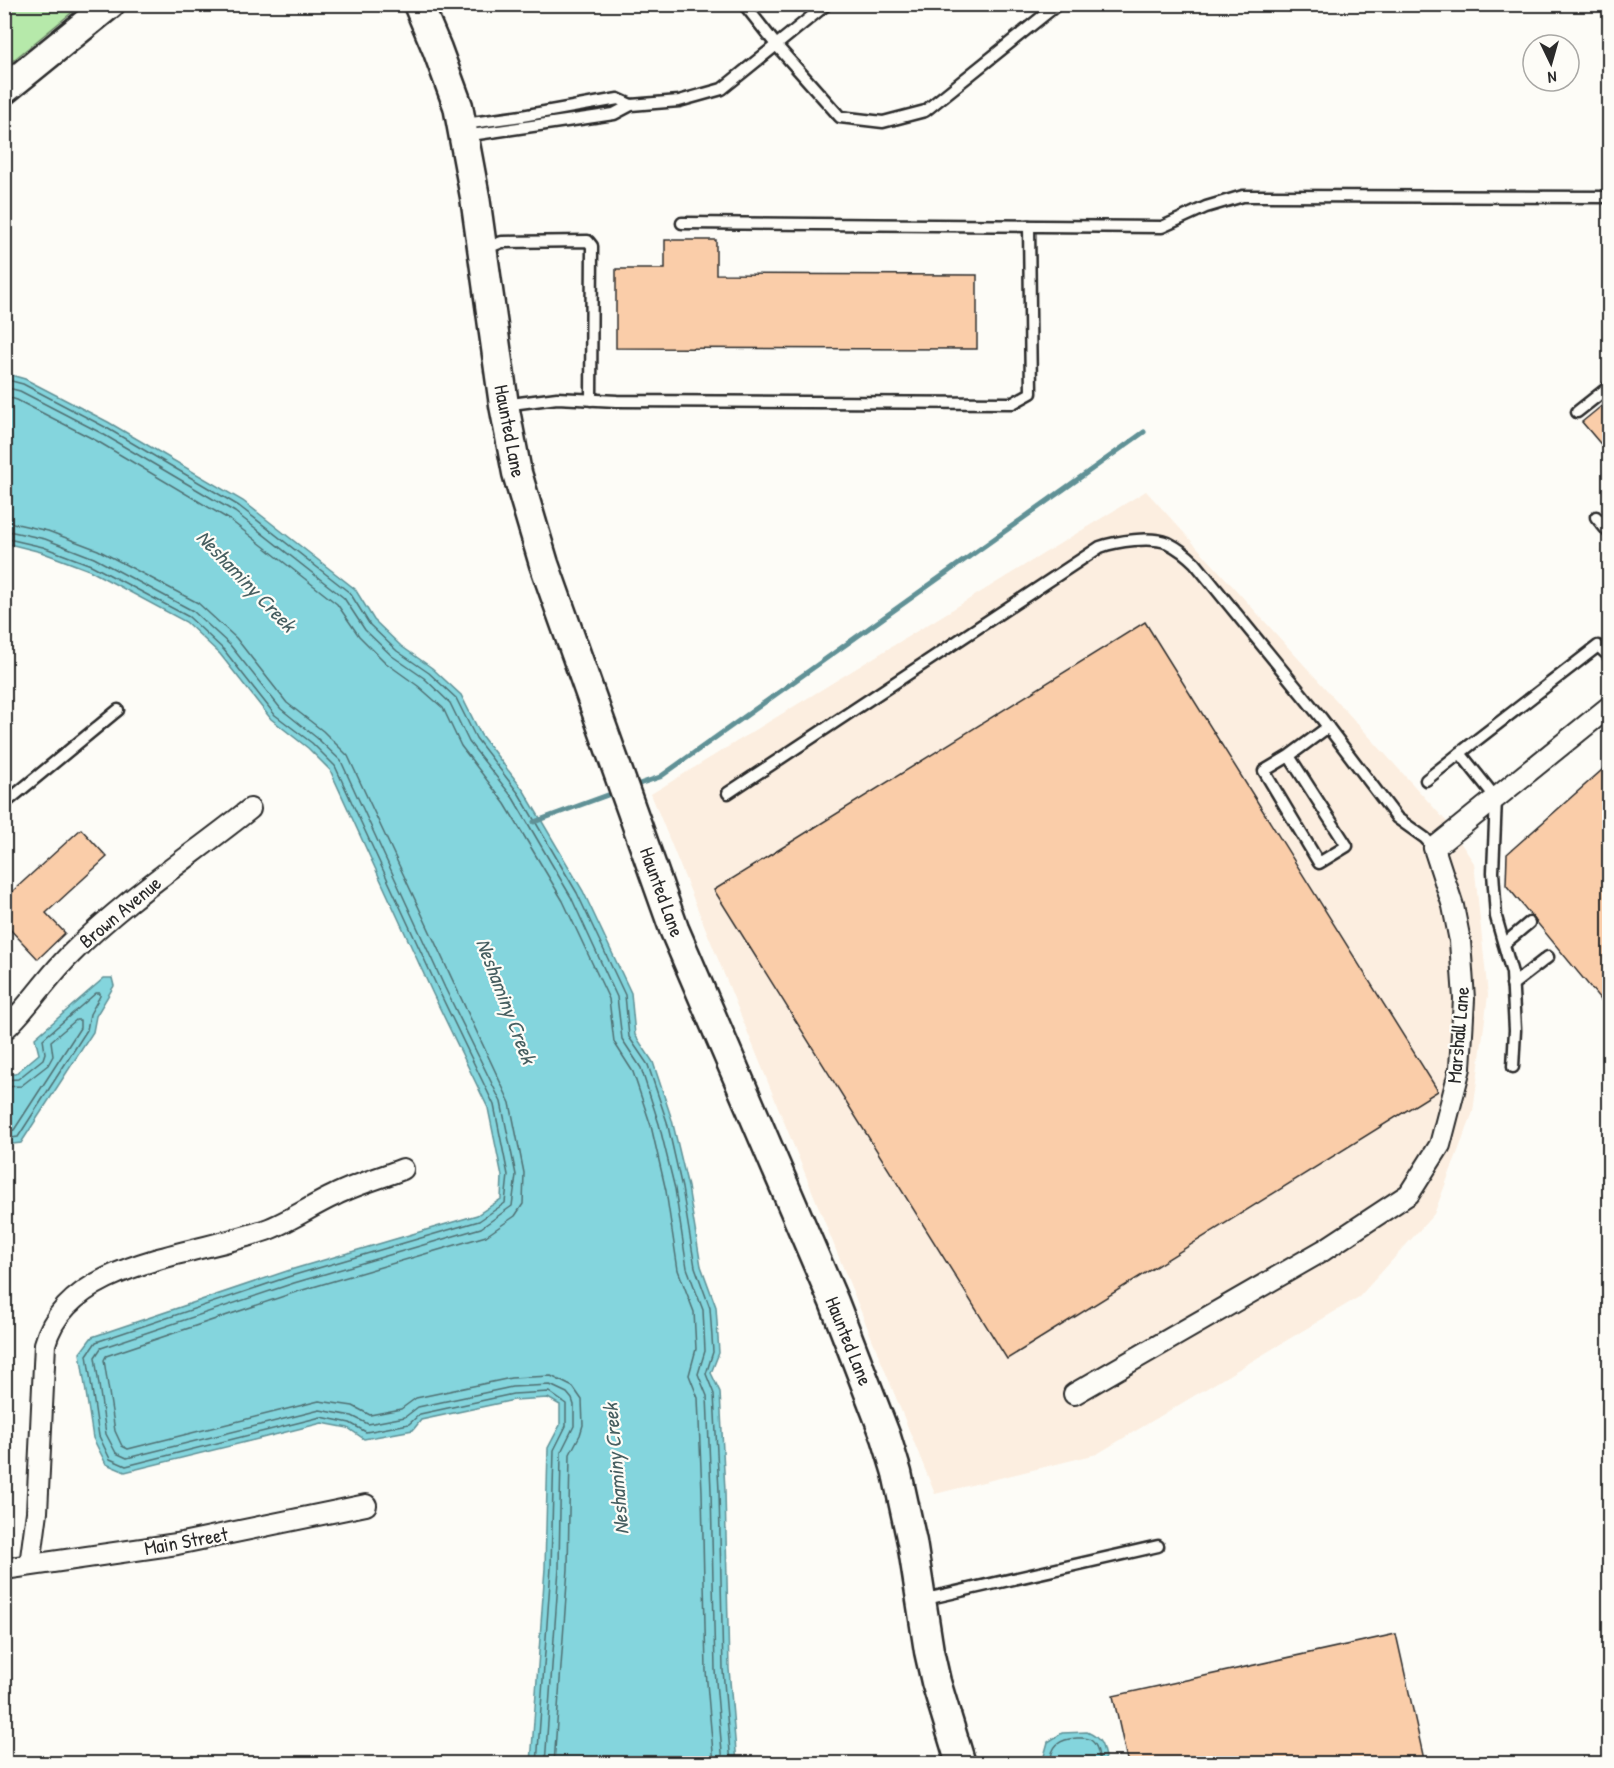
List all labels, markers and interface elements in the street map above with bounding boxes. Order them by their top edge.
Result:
north arrow [1521,33,1581,93]
text: N [1547,67,1558,89]
street label: Haunted Lane [488,382,533,480]
water label: Neshaminy Creek [190,523,304,640]
street label: Haunted Lane [634,843,691,941]
street label: Brown Avenue [73,869,167,954]
water label: Neshaminy Creek [469,934,544,1070]
street label: Marshall Lane [1440,985,1475,1084]
street label: Haunted Lane [819,1292,880,1389]
water label: Neshaminy Creek [595,1400,636,1536]
street label: Main Street [142,1520,231,1561]

